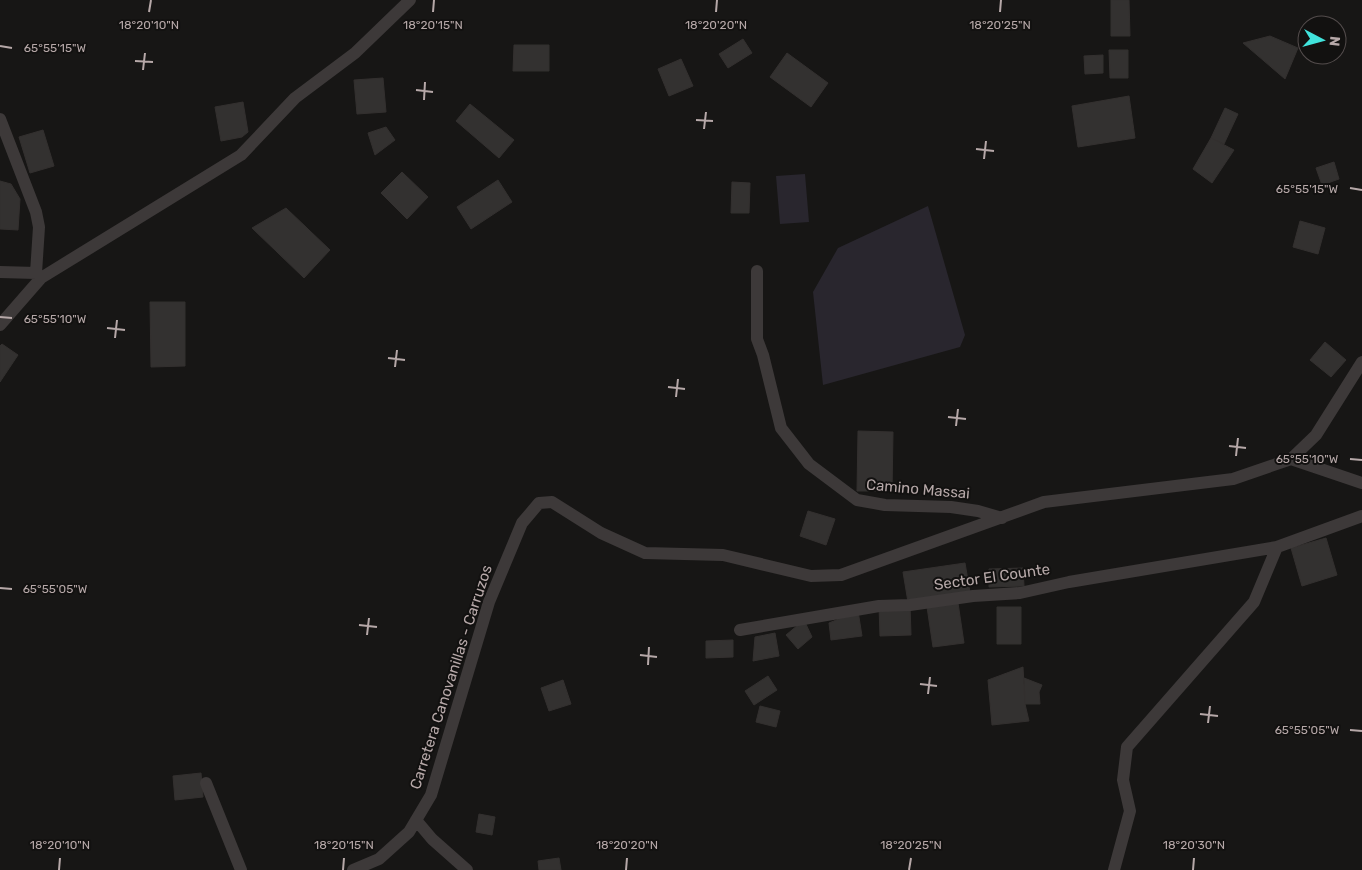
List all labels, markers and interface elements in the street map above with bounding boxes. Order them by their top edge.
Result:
north arrow [1297,15,1347,65]
text: 18°20'10"N [119,18,179,32]
text: 18°20'15"N [403,18,463,32]
text: 18°20'20"N [685,18,747,32]
text: 18°20'25"N [969,18,1031,32]
text: N [1325,35,1343,47]
text: 65°55'15"W [24,41,87,55]
text: 65°55'15"W [1276,182,1339,196]
text: 65°55'10"W [24,312,87,326]
text: 65°55'10"W [1276,452,1339,466]
street label: Camino Massai [865,476,971,502]
street label: Sector El Counte [933,560,1051,594]
street label: Carretera Canovanillas - Carruzos [406,562,496,791]
text: 65°55'05"W [23,582,88,596]
text: 65°55'05"W [1275,723,1340,737]
text: 18°20'10"N [30,838,90,852]
text: 18°20'15"N [314,838,374,852]
text: 18°20'20"N [596,838,658,852]
text: 18°20'25"N [880,838,942,852]
text: 18°20'30"N [1163,838,1225,852]

